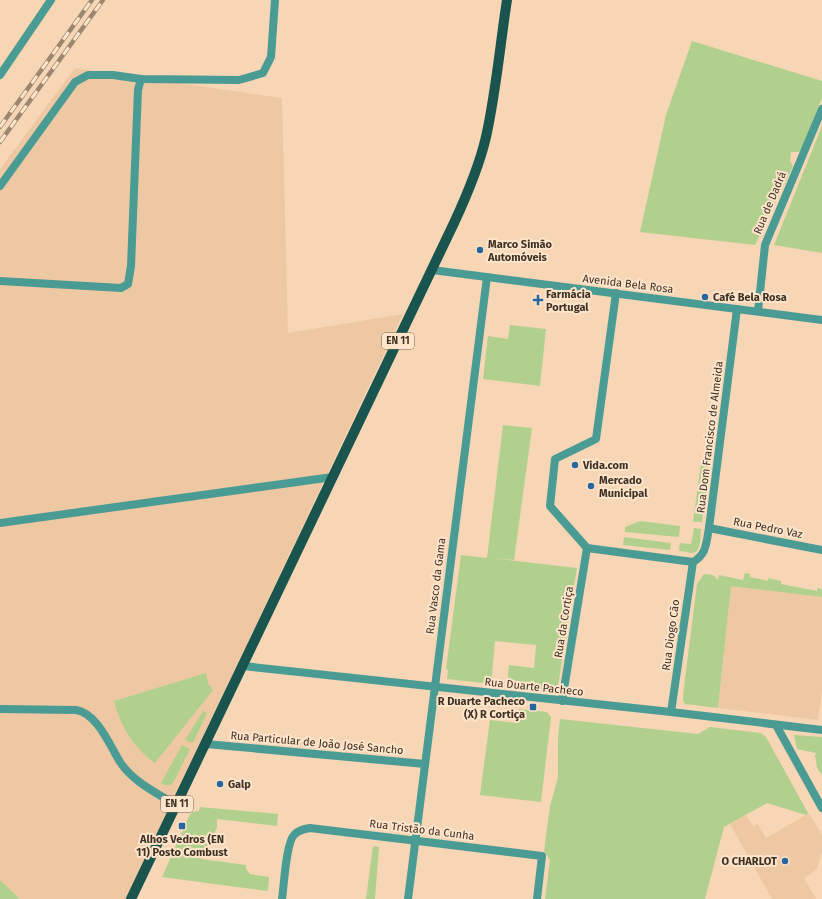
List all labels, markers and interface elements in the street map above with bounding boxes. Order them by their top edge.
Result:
street label: Rua de Dadrá [751,170,789,236]
place label: Marco Simão Automóveis [487,238,553,264]
marker: Marco Simão Automóveis [475,245,485,255]
street label: Avenida Bela Rosa [582,272,674,296]
place label: Farmácia Portugal [546,288,591,314]
place label: Café Bela Rosa [713,291,787,304]
marker: Café Bela Rosa [700,292,710,302]
marker: Farmácia Portugal [533,295,543,305]
road number: EN 11 [382,333,414,349]
street label: Rua Dom Francisco de Almeida [694,360,726,514]
place label: Vida.com [582,459,628,472]
marker: Vida.com [570,460,580,470]
place label: Mercado Municipal [599,474,648,500]
marker: Mercado Municipal [586,481,596,491]
street label: Rua Pedro Vaz [732,515,804,541]
street label: Rua Vasco da Gama [424,537,448,635]
street label: Rua da Cortiça [552,585,576,659]
street label: Rua Diogo Cão [660,598,682,672]
street label: Rua Duarte Pacheco [484,675,584,699]
place label: R Duarte Pacheco (X) R Cortiça [438,695,526,721]
marker: R Duarte Pacheco (X) R Cortiça [528,702,538,712]
street label: Rua Particular de João José Sancho [230,729,404,757]
place label: Galp [228,778,251,791]
marker: Galp [215,779,225,789]
road number: EN 11 [161,796,193,812]
street label: Rua Tristão da Cunha [369,817,475,843]
marker: Alhos Vedros (EN 11) Posto Combust [177,821,187,831]
place label: Alhos Vedros (EN 11) Posto Combust [136,833,229,859]
place label: O CHARLOT [722,855,777,868]
marker: O CHARLOT [780,856,790,866]

